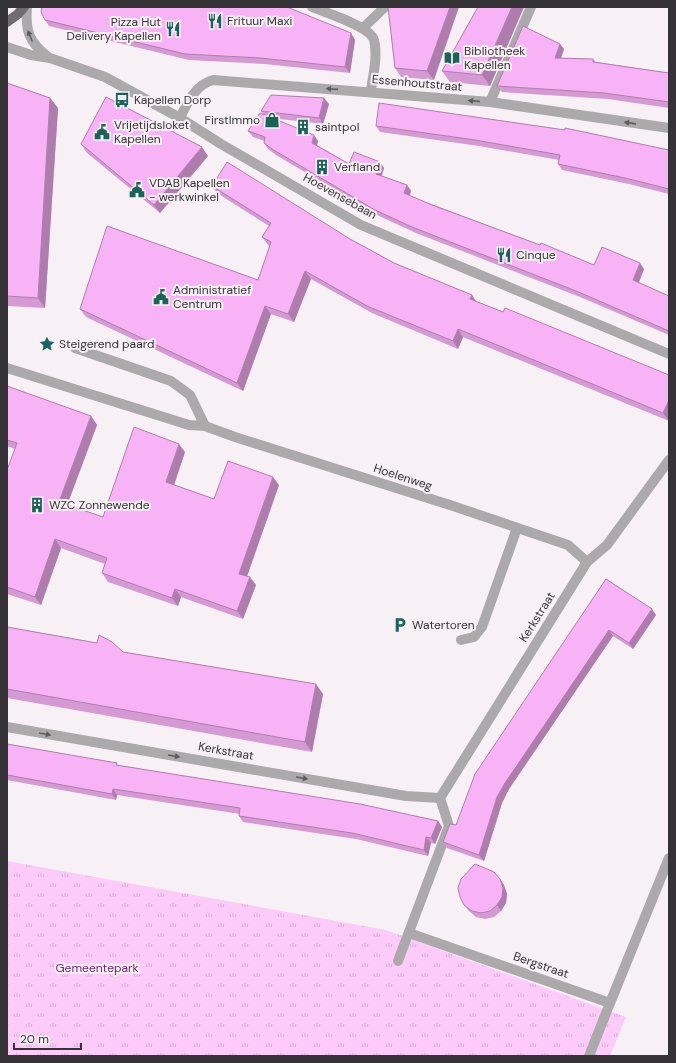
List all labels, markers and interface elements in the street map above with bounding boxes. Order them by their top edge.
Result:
restaurant icon: Frituur Maxi [206,12,224,30]
place label: Frituur Maxi [227,13,292,29]
place label: Pizza Hut Delivery Kapellen [67,14,161,44]
restaurant icon: Pizza Hut Delivery Kapellen [164,20,182,38]
one-way arrow [27,30,33,42]
place label: Bibliotheek Kapellen [464,43,525,73]
library icon: Bibliotheek Kapellen [443,49,461,67]
street label: Essenhoutstraat [371,71,463,95]
one-way arrow [326,85,338,92]
bus stop icon: Kapellen Dorp [113,91,131,109]
place label: Kapellen Dorp [134,92,211,108]
one-way arrow [468,98,480,104]
shop icon: FirstImmo [263,111,281,129]
place label: FirstImmo [204,112,260,128]
place label: Vrijetijdsloket Kapellen [114,117,190,147]
building icon: saintpol [294,118,312,136]
place label: saintpol [315,119,359,135]
one-way arrow [624,120,636,126]
public building icon: Vrijetijdsloket Kapellen [93,123,111,141]
building icon: Verfland [313,158,331,176]
place label: Verfland [334,159,380,175]
street label: Hoevensebaan [300,169,380,223]
place label: VDAB Kapellen - werkwinkel [149,175,230,205]
public building icon: VDAB Kapellen - werkwinkel [128,181,146,199]
restaurant icon: Cinque [495,246,513,264]
place label: Cinque [516,247,556,263]
place label: Administratief Centrum [173,282,251,312]
public building icon: Administratief Centrum [152,288,170,306]
place icon: Steigerend paard [38,335,56,353]
place label: Steigerend paard [59,336,154,352]
street label: Hoelenweg [372,460,435,494]
building icon: WZC Zonnewende [28,496,46,514]
place label: WZC Zonnewende [49,497,150,513]
street label: Kerkstraat [515,589,559,645]
parking icon: Watertoren [391,616,409,634]
place label: Watertoren [412,617,475,633]
one-way arrow [39,731,52,737]
street label: Kerkstraat [197,738,255,764]
one-way arrow [167,753,180,759]
one-way arrow [296,775,308,781]
street label: Bergstraat [511,948,571,982]
park label: Gemeentepark [55,960,139,976]
scale bar [14,1025,81,1051]
text: 20 m [20,1031,49,1047]

